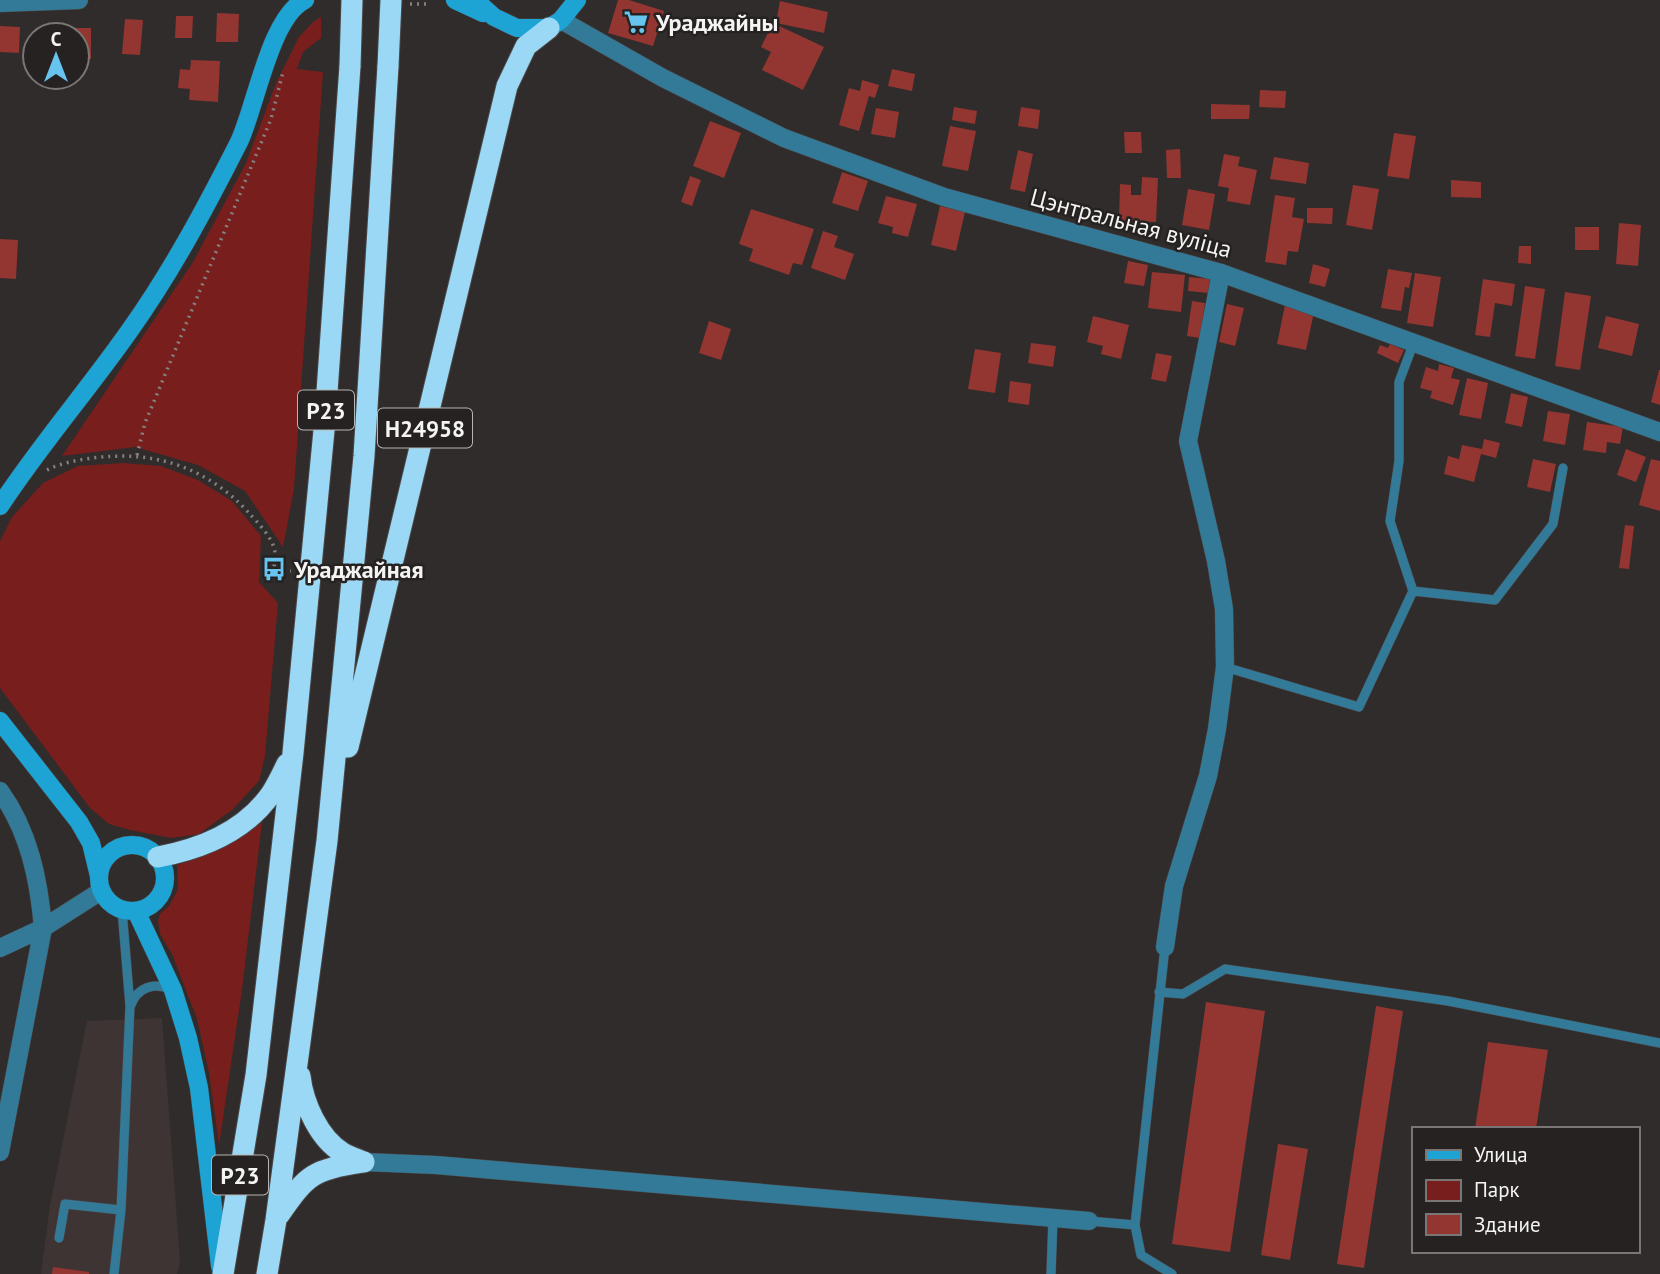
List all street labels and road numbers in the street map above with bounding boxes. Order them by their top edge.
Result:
street label: Цэнтральная вуліца [1027,181,1235,265]
road number: Р23 [298,390,354,430]
road number: Н24958 [378,408,472,448]
road number: Р23 [212,1156,268,1194]

